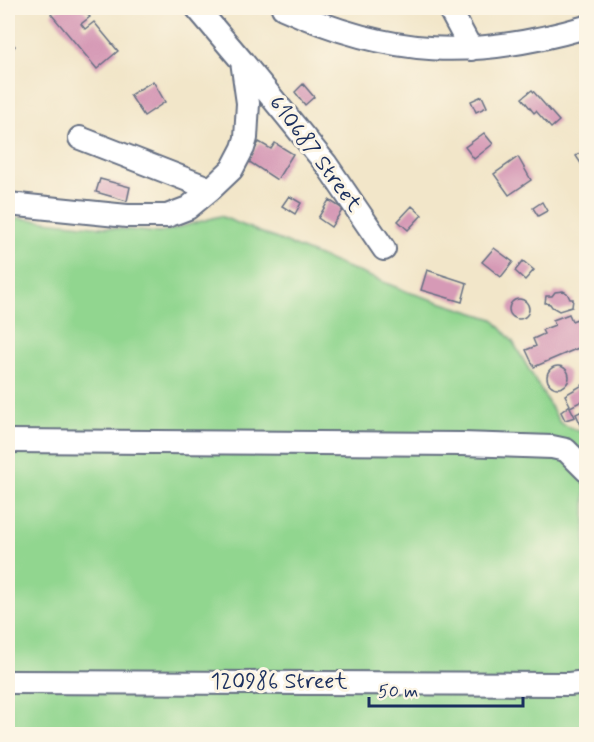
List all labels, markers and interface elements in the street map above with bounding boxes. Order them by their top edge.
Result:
street label: 610687 Street [262,90,368,218]
street label: 120986 Street [211,668,347,696]
scale bar [369,670,524,708]
text: 50 m [378,680,418,704]

